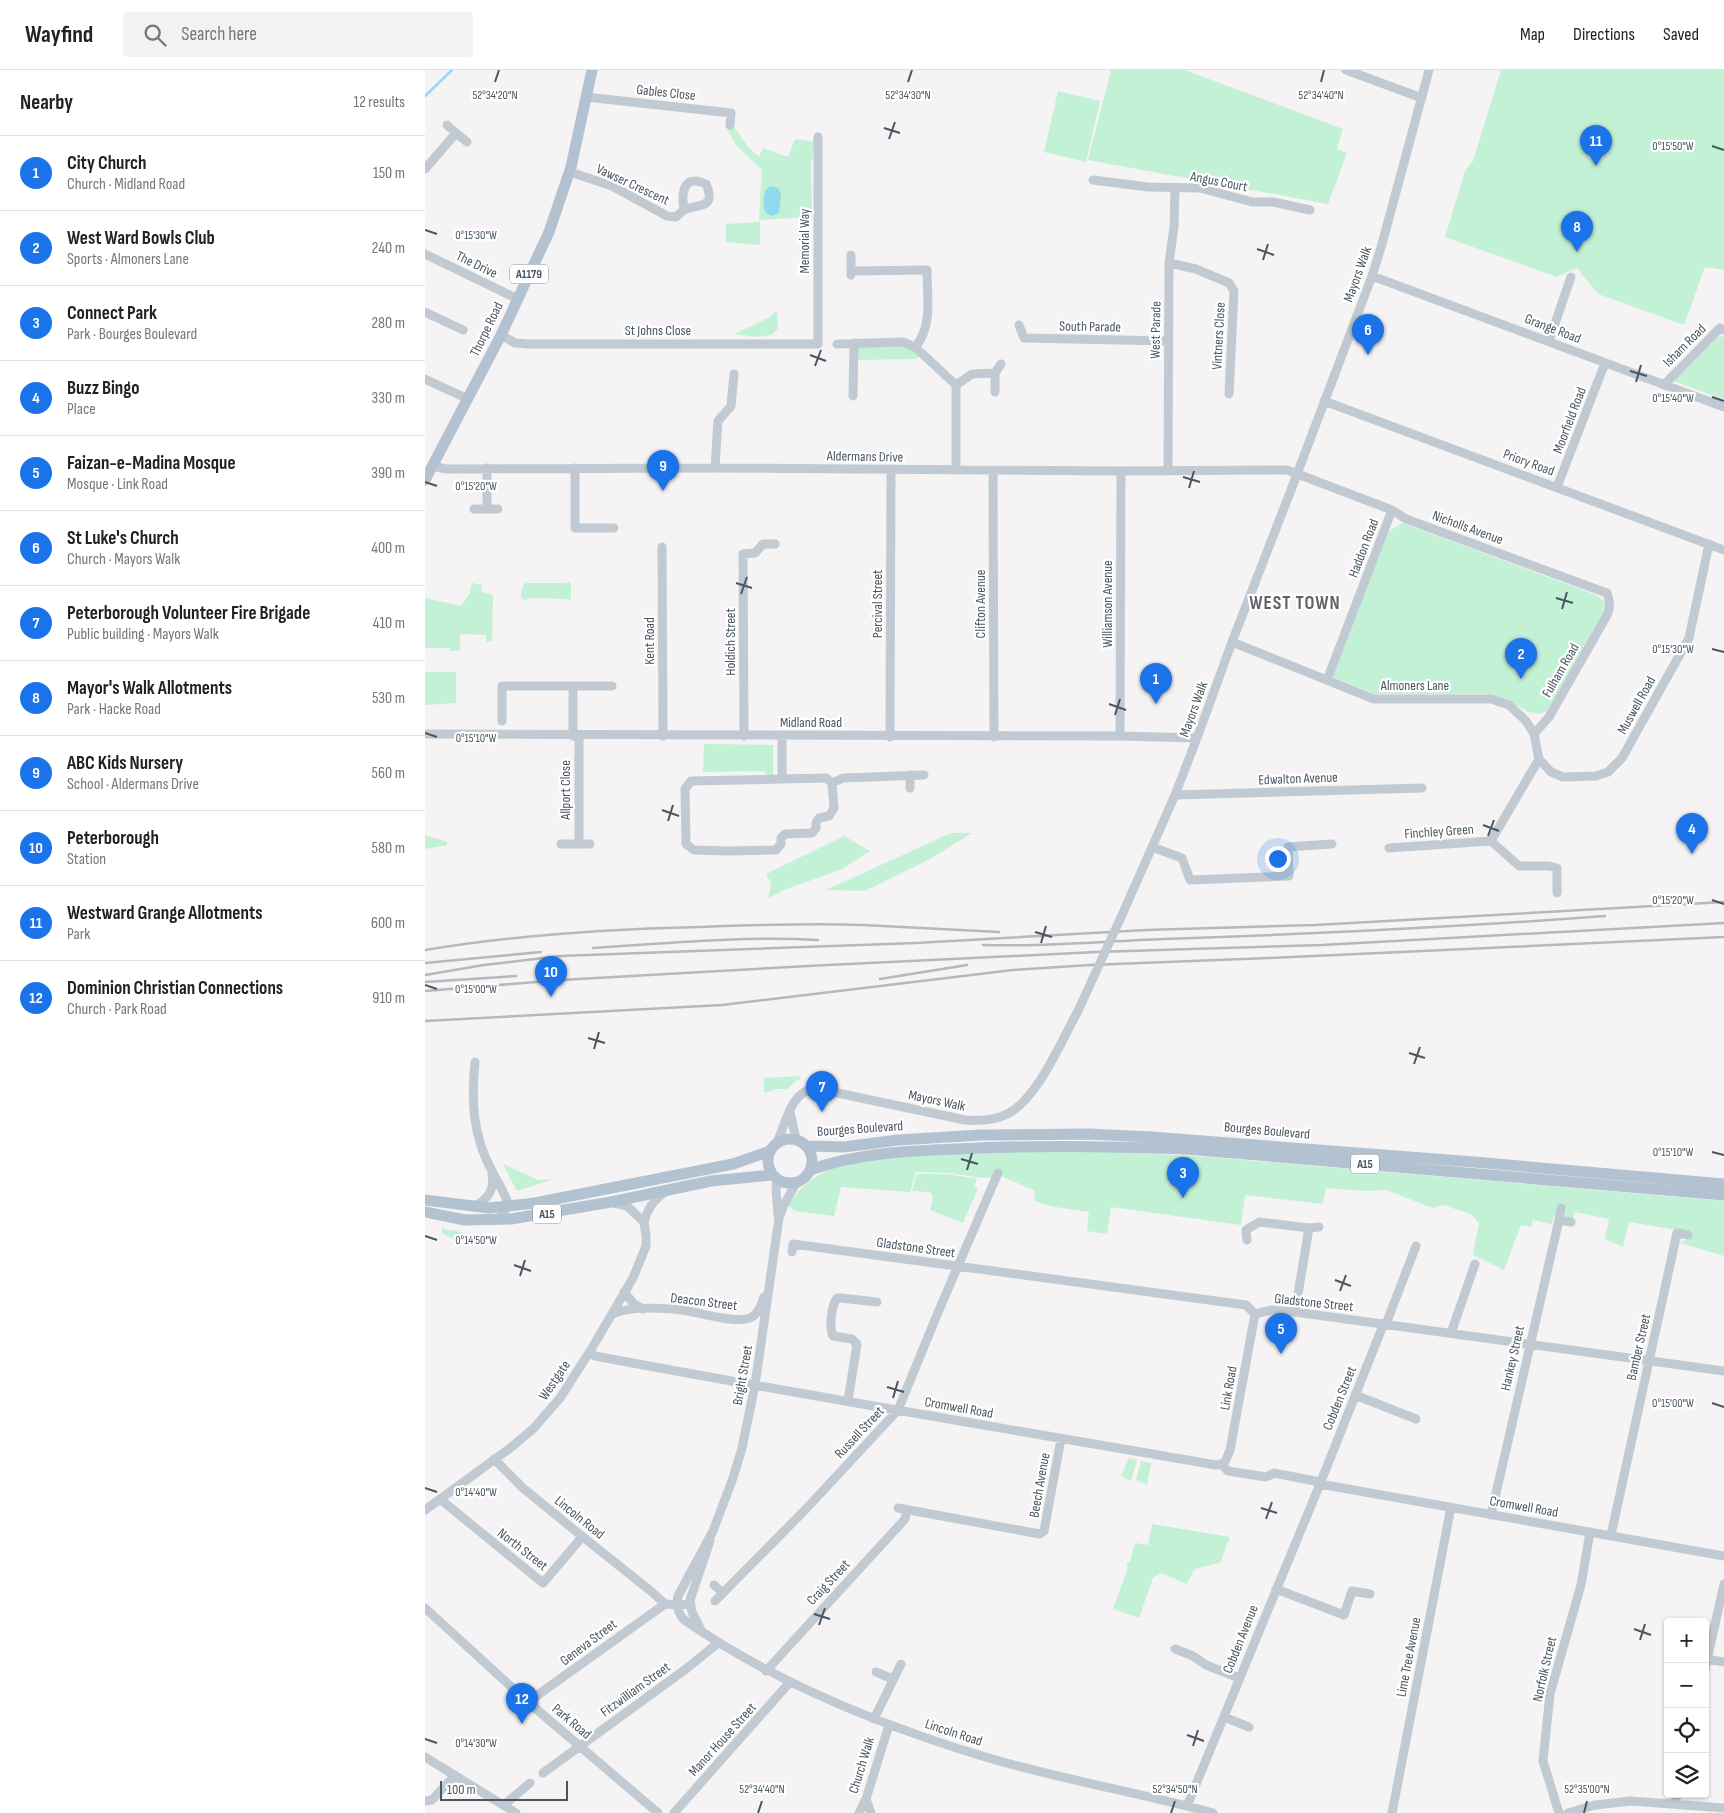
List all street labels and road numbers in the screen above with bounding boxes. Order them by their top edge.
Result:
street label: Gables Close [635,81,696,104]
street label: Vawser Crescent [594,160,672,209]
street label: Angus Court [1188,167,1249,195]
street label: Memorial Way [796,208,813,274]
street label: Mayors Walk [1340,243,1376,304]
street label: The Drive [453,247,500,282]
road number: A1179 [510,264,548,283]
street label: Thorpe Road [466,299,507,359]
street label: West Parade [1146,301,1165,359]
street label: Vintners Close [1208,302,1229,370]
street label: Grange Road [1522,310,1584,347]
street label: South Parade [1059,317,1121,336]
street label: Isham Road [1659,320,1709,370]
street label: St Johns Close [625,322,691,339]
street label: Moorfield Road [1549,384,1590,456]
street label: Priory Road [1501,445,1557,480]
street label: Aldermans Drive [826,447,903,466]
street label: Nicholls Avenue [1430,507,1505,548]
street label: Haddon Road [1345,516,1382,580]
street label: Williamson Avenue [1099,560,1116,648]
street label: Percival Street [869,570,886,638]
street label: Clifton Avenue [972,570,989,638]
street label: Holdich Street [722,608,739,676]
street label: Kent Road [641,617,658,665]
street label: Fulham Road [1538,640,1583,700]
street label: Muswell Road [1614,673,1659,737]
street label: Almoners Lane [1380,677,1449,694]
street label: Mayors Walk [1176,678,1212,739]
street label: Midland Road [780,714,842,731]
street label: Allport Close [557,760,574,821]
street label: Edwalton Avenue [1258,769,1338,788]
street label: Finchley Green [1404,821,1474,842]
street label: Mayors Walk [907,1086,968,1115]
street label: Bourges Boulevard [816,1117,904,1140]
street label: Bourges Boulevard [1223,1118,1311,1143]
road number: A15 [1351,1154,1379,1174]
road number: A15 [533,1204,561,1224]
street label: Gladstone Street [876,1234,956,1261]
street label: Deacon Street [670,1289,738,1314]
street label: Gladstone Street [1274,1290,1354,1315]
street label: Bamber Street [1623,1312,1654,1382]
street label: Hankey Street [1497,1324,1528,1392]
street label: Bright Street [729,1344,756,1406]
street label: Westgate [535,1357,574,1403]
street label: Link Road [1216,1364,1241,1412]
street label: Cobden Street [1319,1364,1360,1433]
street label: Cromwell Road [923,1393,995,1422]
street label: Russell Street [831,1403,888,1462]
street label: Beech Avenue [1025,1451,1054,1519]
street label: Lincoln Road [551,1492,608,1543]
street label: Cromwell Road [1488,1492,1560,1521]
street label: North Street [494,1524,551,1574]
street label: Craig Street [803,1556,854,1609]
street label: Cobden Avenue [1219,1603,1262,1676]
street label: Geneva Street [557,1616,620,1669]
street label: Lime Tree Avenue [1392,1616,1425,1698]
street label: Norfolk Street [1529,1635,1560,1703]
street label: Fitzwilliam Street [597,1658,674,1720]
street label: Manor House Street [685,1699,760,1780]
street label: Park Road [549,1700,595,1743]
street label: Lincoln Road [923,1715,985,1750]
street label: Church Walk [845,1734,878,1796]

